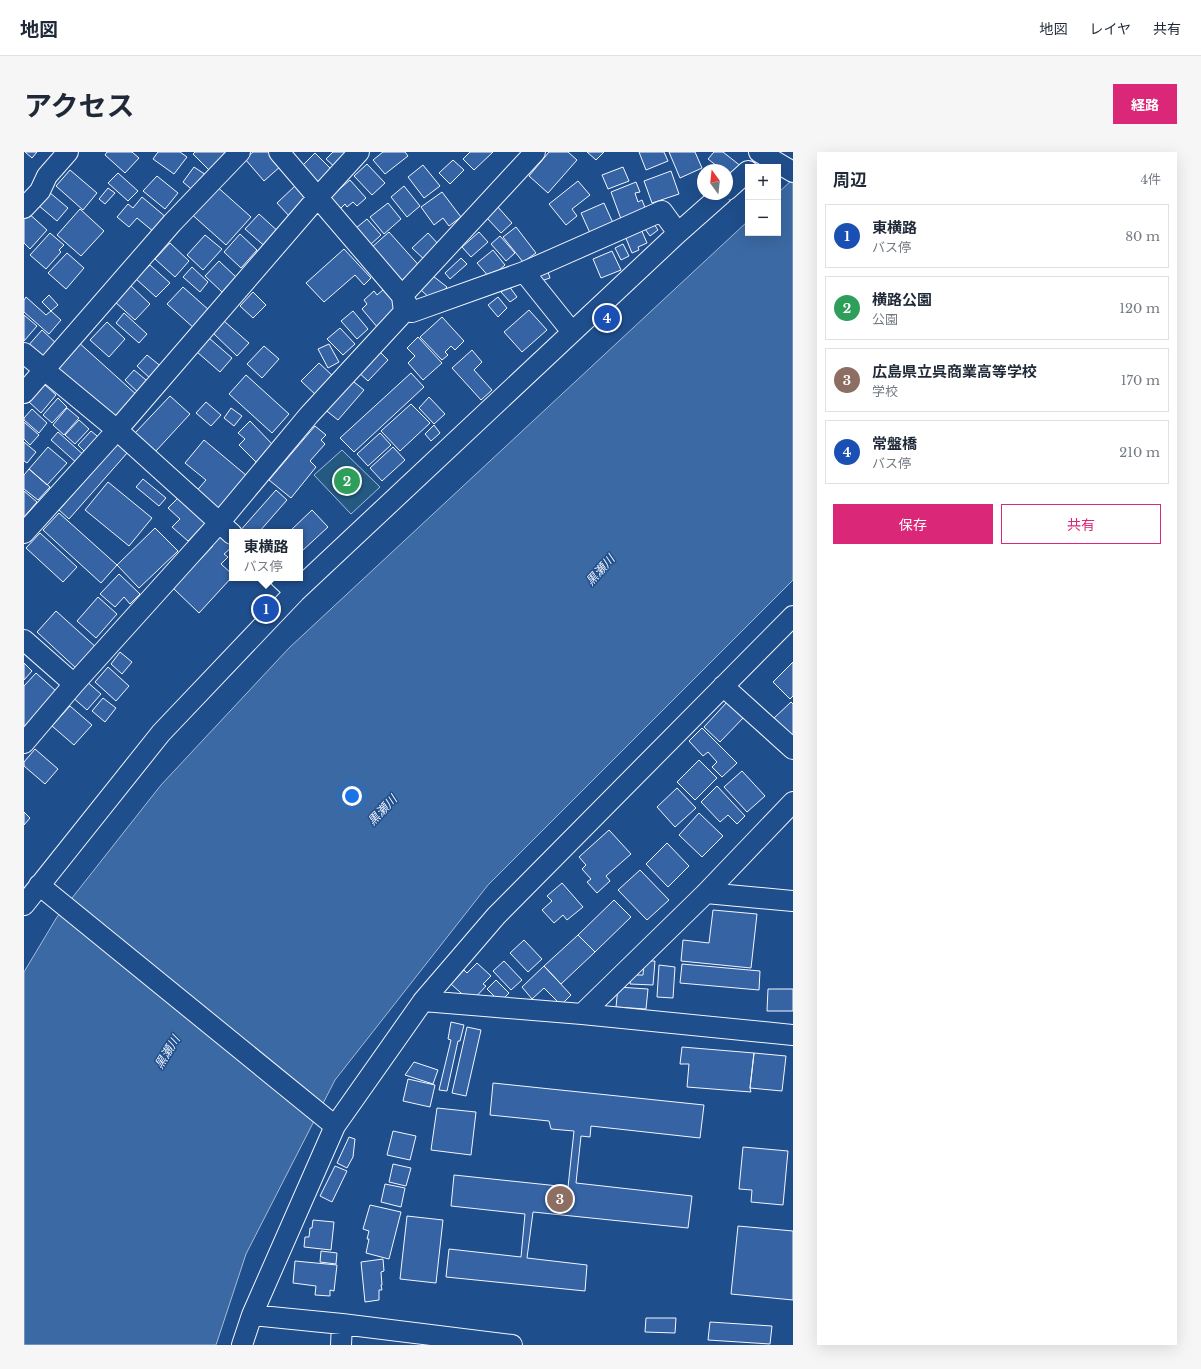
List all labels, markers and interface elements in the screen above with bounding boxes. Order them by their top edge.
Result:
text: 地図 [20,18,58,41]
text: 地図 [1039,20,1067,38]
text: レイヤ [1089,20,1131,38]
text: 共有 [1153,20,1181,38]
button: 経路 [1113,84,1177,124]
text: アクセス [24,89,135,124]
north arrow [697,164,733,200]
map controls [745,164,781,236]
button: + [745,164,781,200]
text: 周辺 [833,170,867,191]
text: 4件 [1140,171,1161,188]
button: − [745,200,781,236]
text: 東横路 [872,218,917,237]
text: 1 [844,228,850,245]
text: 80 m [1125,228,1160,245]
text: バス停 [872,239,911,256]
text: 横路公園 [872,290,932,309]
text: 2 [843,300,851,317]
text: 120 m [1119,300,1160,317]
pin: 4 [594,303,620,333]
text: 公園 [872,311,898,328]
text: 広島県立呉商業高等学校 [872,362,1037,381]
text: 3 [843,372,851,389]
text: 170 m [1121,372,1160,389]
text: 学校 [872,383,898,400]
text: 常盤橋 [872,434,917,453]
text: 4 [843,444,851,461]
text: 210 m [1119,444,1160,461]
text: バス停 [872,455,911,472]
pin: 2 [334,466,360,496]
button: 保存 [833,504,993,544]
button: 共有 [1001,504,1161,544]
popup [229,529,303,581]
text: 東横路 [243,537,289,556]
water label: 黒瀬川 [582,550,619,588]
text: バス停 [243,558,283,575]
pin: 1 [253,594,279,624]
your location [342,786,362,806]
water label: 黒瀬川 [364,790,401,828]
water label: 黒瀬川 [151,1031,184,1071]
pin: 3 [547,1184,573,1214]

